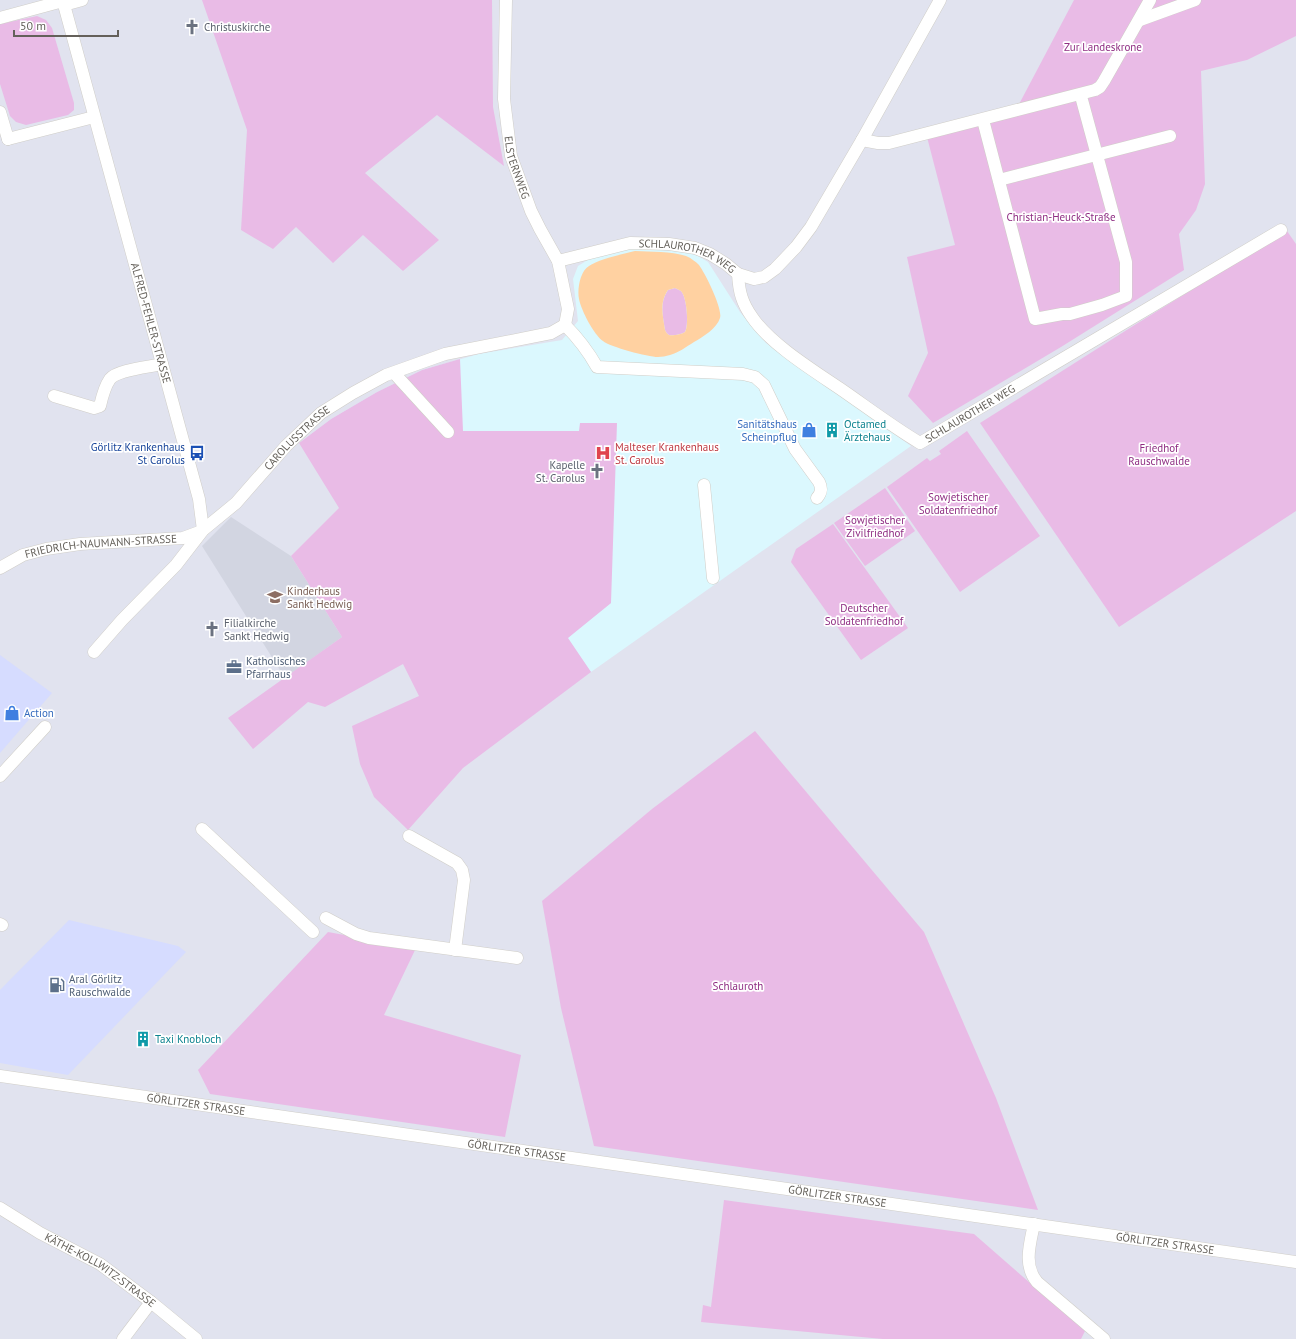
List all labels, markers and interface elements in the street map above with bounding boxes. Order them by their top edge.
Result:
scale bar [14,12,118,38]
text: 50 m [20,18,46,33]
church icon: Christuskirche [183,18,201,36]
place label: Christuskirche [204,20,271,34]
park label: Zur Landeskrone [1064,40,1142,54]
street label: ELSTERNWEG [502,135,533,201]
park label: Christian-Heuck-Straße [1006,210,1116,224]
street label: SCHLAUROTHER WEG [638,236,739,276]
street label: ALFRED-FEHLER-STRASSE [128,261,174,385]
street label: SCHLAUROTHER WEG [922,381,1018,446]
street label: CAROLUSSTRASSE [261,402,333,473]
place label: Sanitätshaus Scheinpflug [737,417,797,444]
place label: Octamed Ärztehaus [844,417,891,444]
shop icon: Sanitätshaus Scheinpflug [800,421,818,439]
building icon: Octamed Ärztehaus [823,421,841,439]
place label: Görlitz Krankenhaus St Carolus [91,440,185,467]
place label: Malteser Krankenhaus St. Carolus [615,440,719,467]
park label: Friedhof Rauschwalde [1128,441,1190,468]
bus stop icon: Görlitz Krankenhaus St Carolus [188,444,206,462]
hospital icon: Malteser Krankenhaus St. Carolus [594,444,612,462]
place label: Kapelle St. Carolus [536,458,585,485]
church icon: Kapelle St. Carolus [588,462,606,480]
park label: Sowjetischer Soldatenfriedhof [919,490,998,517]
park label: Sowjetischer Zivilfriedhof [845,513,905,540]
street label: FRIEDRICH-NAUMANN-STRASSE [23,531,177,561]
place label: Kinderhaus Sankt Hedwig [287,584,352,611]
school or university icon: Kinderhaus Sankt Hedwig [266,588,284,606]
park label: Deutscher Soldatenfriedhof [825,601,904,628]
place label: Filialkirche Sankt Hedwig [224,616,289,643]
church icon: Filialkirche Sankt Hedwig [203,620,221,638]
place label: Katholisches Pfarrhaus [246,654,306,681]
office icon: Katholisches Pfarrhaus [225,658,243,676]
shop icon: Action [3,704,21,722]
place label: Action [24,706,54,720]
place label: Aral Görlitz Rauschwalde [69,972,131,999]
fuel station icon: Aral Görlitz Rauschwalde [48,976,66,994]
park label: Schlauroth [713,979,763,993]
building icon: Taxi Knobloch [134,1030,152,1048]
place label: Taxi Knobloch [155,1032,221,1046]
street label: GÖRLITZER STRASSE [146,1090,246,1118]
street label: GÖRLITZER STRASSE [467,1136,567,1164]
street label: GÖRLITZER STRASSE [787,1182,888,1210]
street label: GÖRLITZER STRASSE [1115,1229,1215,1257]
street label: KÄTHE-KOLLWITZ-STRASSE [42,1230,159,1310]

